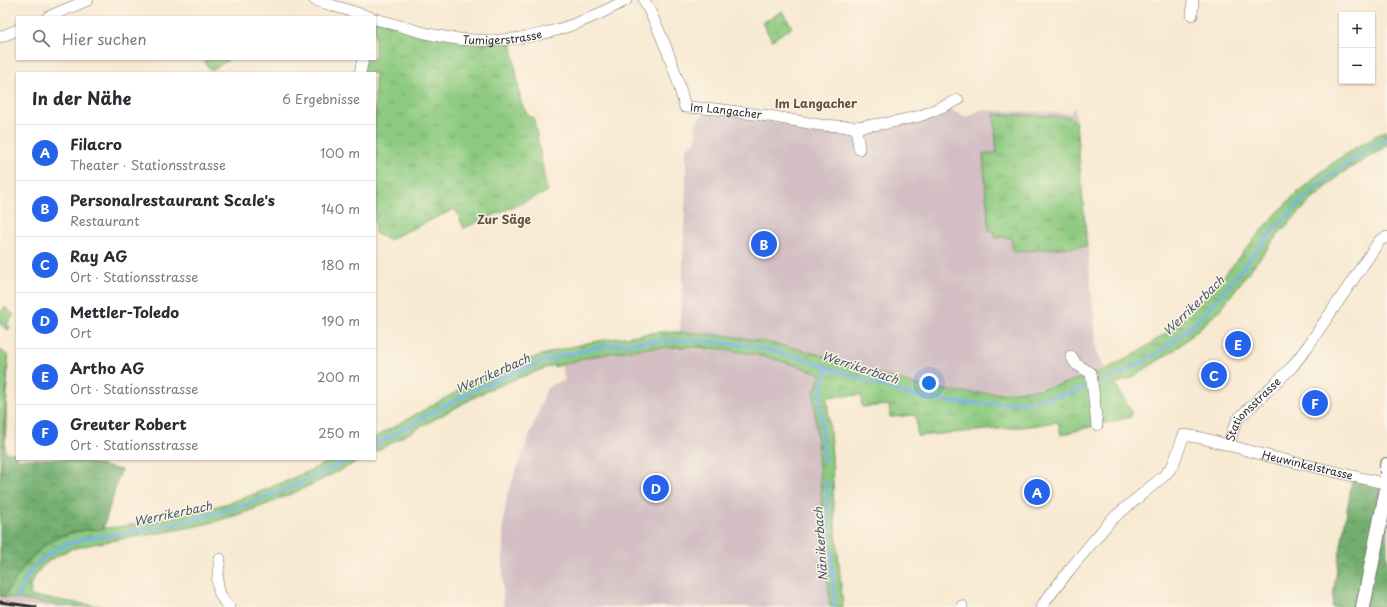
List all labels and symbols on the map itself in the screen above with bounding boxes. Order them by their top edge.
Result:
street label: Tumigerstrasse [462,25,544,49]
district label: Im Langacher [775,94,858,112]
street label: Im Langacher [689,98,764,123]
district label: Zur Säge [477,210,532,228]
pin: B [751,229,777,259]
water label: Werrikerbach [1158,271,1229,339]
pin: E [1225,329,1251,359]
water label: Werrikerbach [820,346,902,388]
water label: Werrikerbach [453,348,533,397]
pin: C [1201,360,1227,390]
your location [919,373,939,393]
street label: Stationsstrasse [1221,373,1285,444]
pin: F [1302,388,1328,418]
street label: Heuwinkelstrasse [1260,446,1355,484]
pin: D [643,473,669,503]
pin: A [1024,477,1050,507]
water label: Werrikerbach [132,496,215,530]
water label: Nänikerbach [808,505,832,582]

